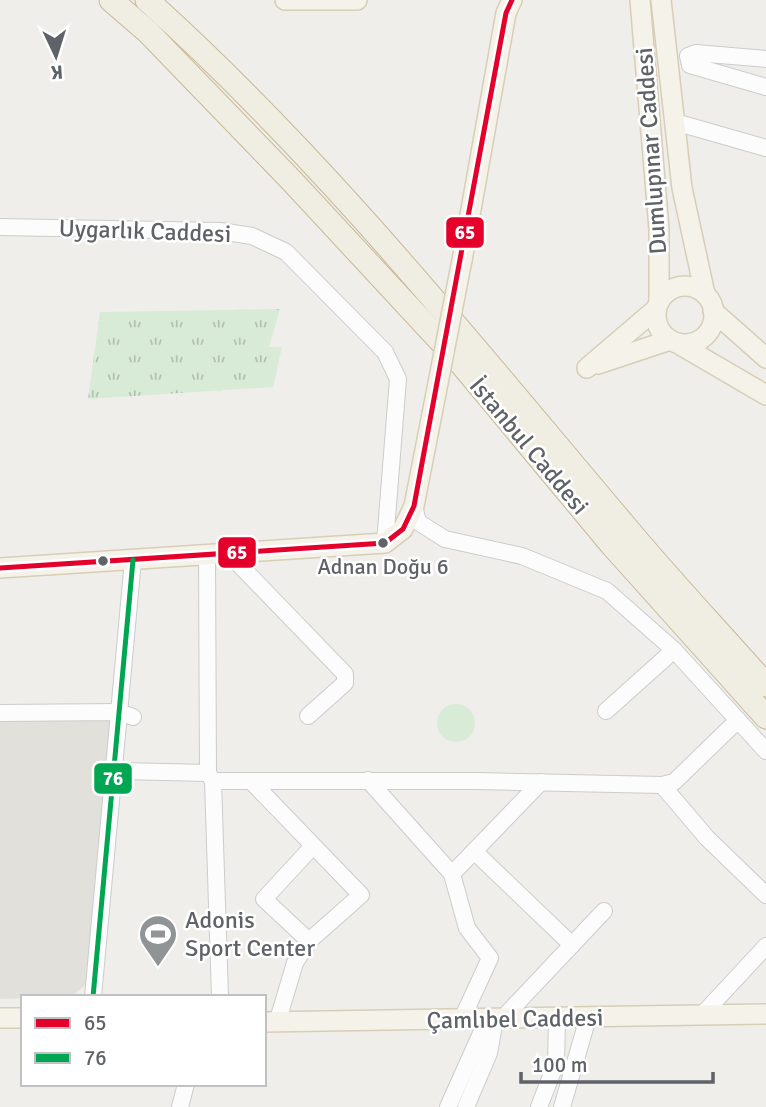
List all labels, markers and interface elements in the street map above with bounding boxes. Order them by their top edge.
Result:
north arrow [21,21,91,91]
street label: Dumlupınar Caddesi [629,47,673,255]
text: K [50,60,64,84]
street label: Uygarlık Caddesi [58,213,232,249]
line badge: 65 [445,216,485,249]
text: 65 [455,221,475,245]
street label: İstanbul Caddesi [463,371,595,521]
line badge: 65 [217,536,257,569]
marker: Adnan Doğu 6 [376,536,390,550]
text: 65 [227,541,247,565]
place label: Adnan Doğu 6 [317,553,449,580]
unlabelled marker [96,554,110,568]
line badge: 76 [93,762,133,795]
text: 76 [103,767,123,791]
place label: Adonis Sport Center [185,905,315,963]
sports icon: Adonis Sport Center [137,913,179,968]
legend [21,995,266,1086]
street label: Çamlıbel Caddesi [426,1002,604,1036]
text: 65 [84,1010,107,1036]
scale bar [521,1040,714,1084]
text: 76 [84,1045,107,1071]
text: 100 m [532,1052,587,1078]

